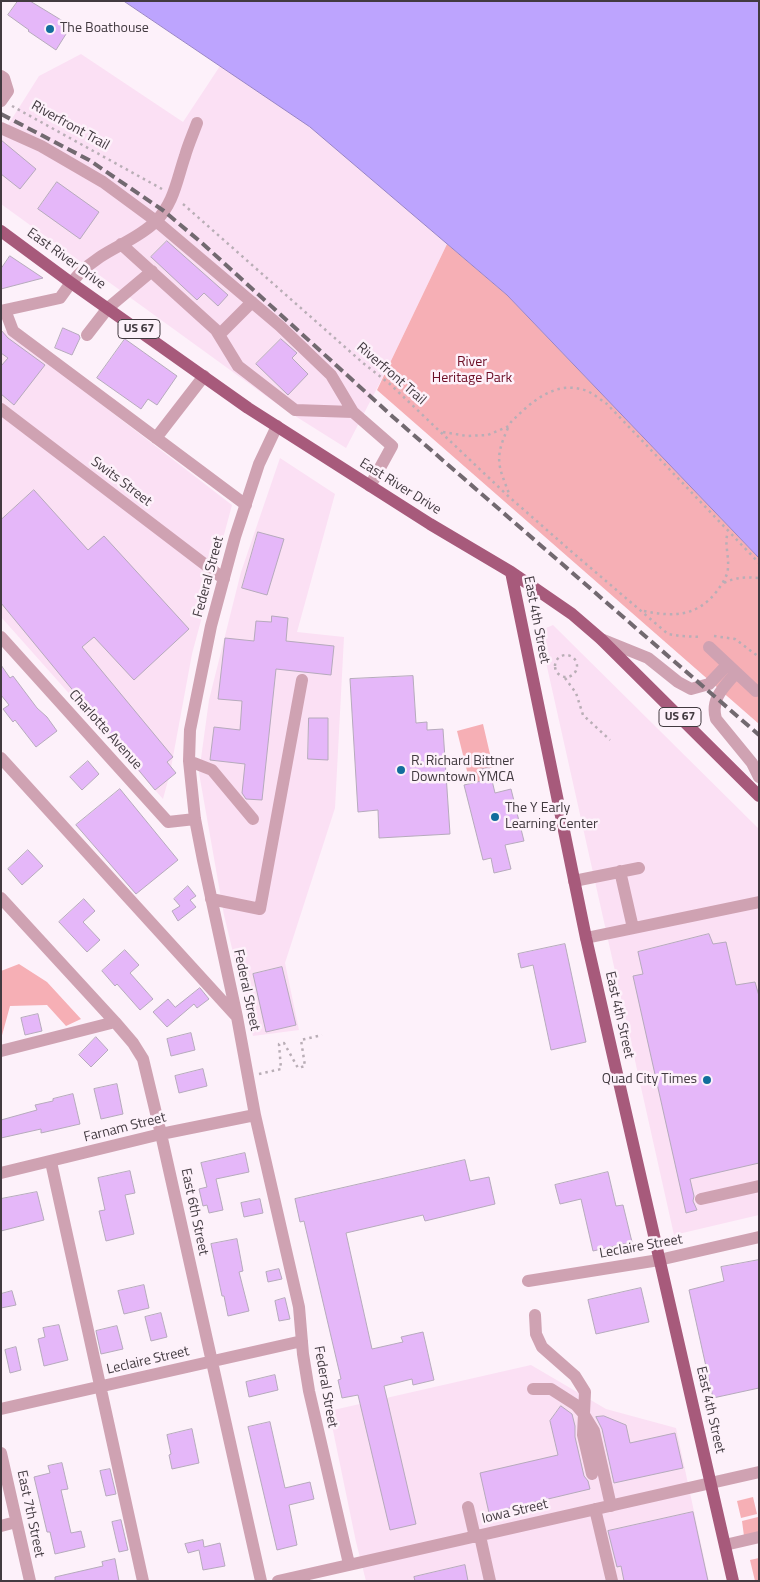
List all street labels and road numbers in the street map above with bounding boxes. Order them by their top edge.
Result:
street label: Riverfront Trail [28,98,112,154]
street label: East River Drive [23,225,109,293]
road number: US 67 [118,320,160,338]
street label: Riverfront Trail [353,339,429,409]
street label: Swits Street [87,454,155,510]
street label: East River Drive [356,455,444,519]
street label: Federal Street [190,535,228,619]
street label: East 4th Street [519,575,553,665]
street label: Charlotte Avenue [65,687,145,773]
road number: US 67 [659,708,701,726]
street label: Federal Street [229,948,263,1032]
street label: East 4th Street [601,970,637,1060]
street label: Farnam Street [82,1110,168,1146]
street label: East 6th Street [177,1167,211,1257]
street label: Leclaire Street [598,1231,684,1263]
street label: Leclaire Street [105,1343,191,1379]
street label: Federal Street [310,1345,340,1429]
street label: East 4th Street [692,1365,728,1455]
street label: East 7th Street [13,1469,47,1559]
street label: Iowa Street [480,1496,550,1528]

